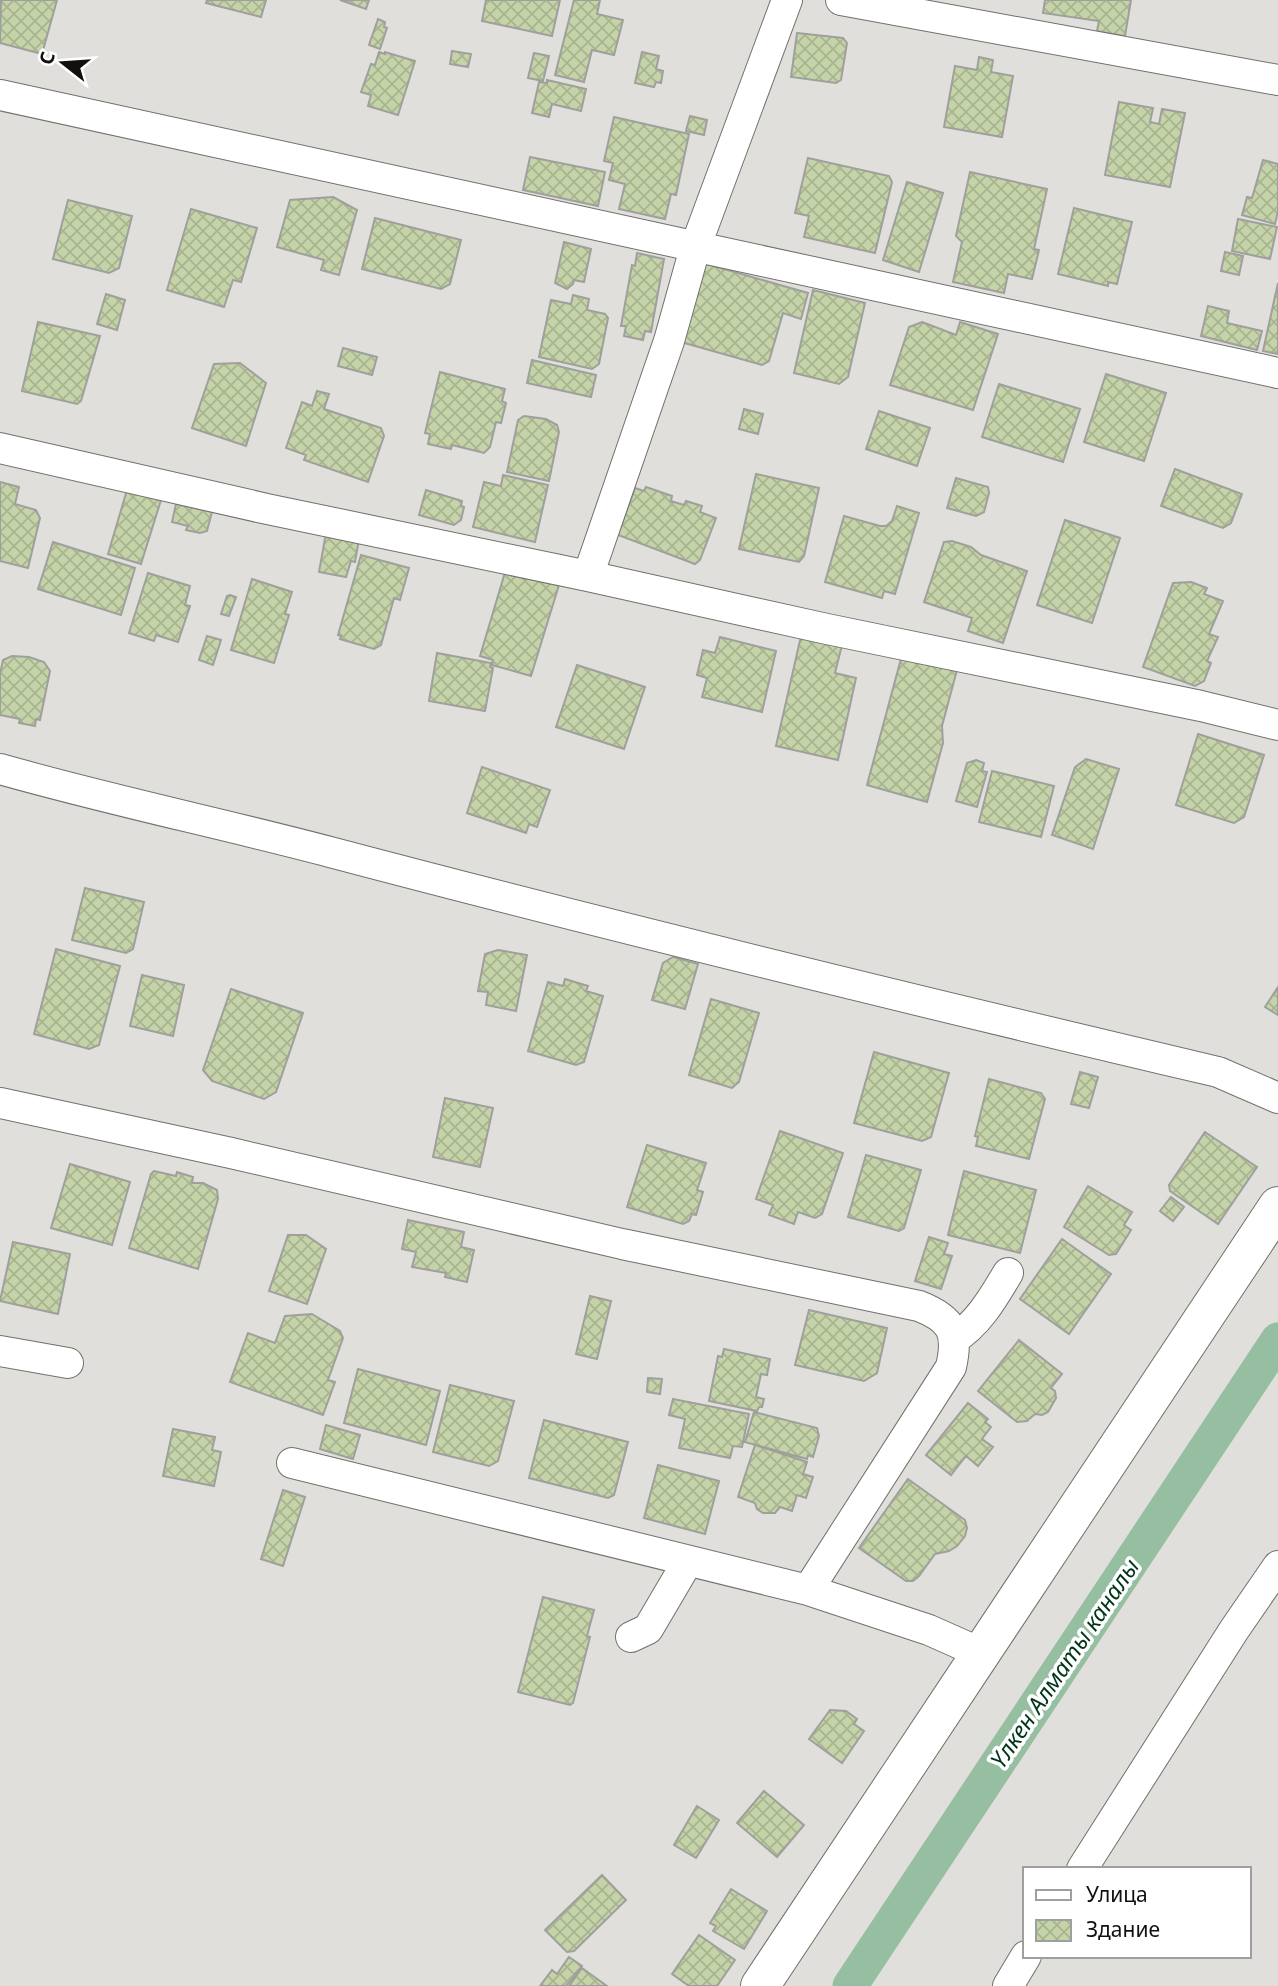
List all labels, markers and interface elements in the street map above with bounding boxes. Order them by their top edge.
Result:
north arrow [28,28,98,98]
text: С [33,48,61,68]
water label: Үлкен Алматы каналы [982,1552,1146,1774]
legend [1023,1867,1250,1958]
text: Улица [1086,1880,1148,1908]
text: Здание [1086,1915,1160,1943]

